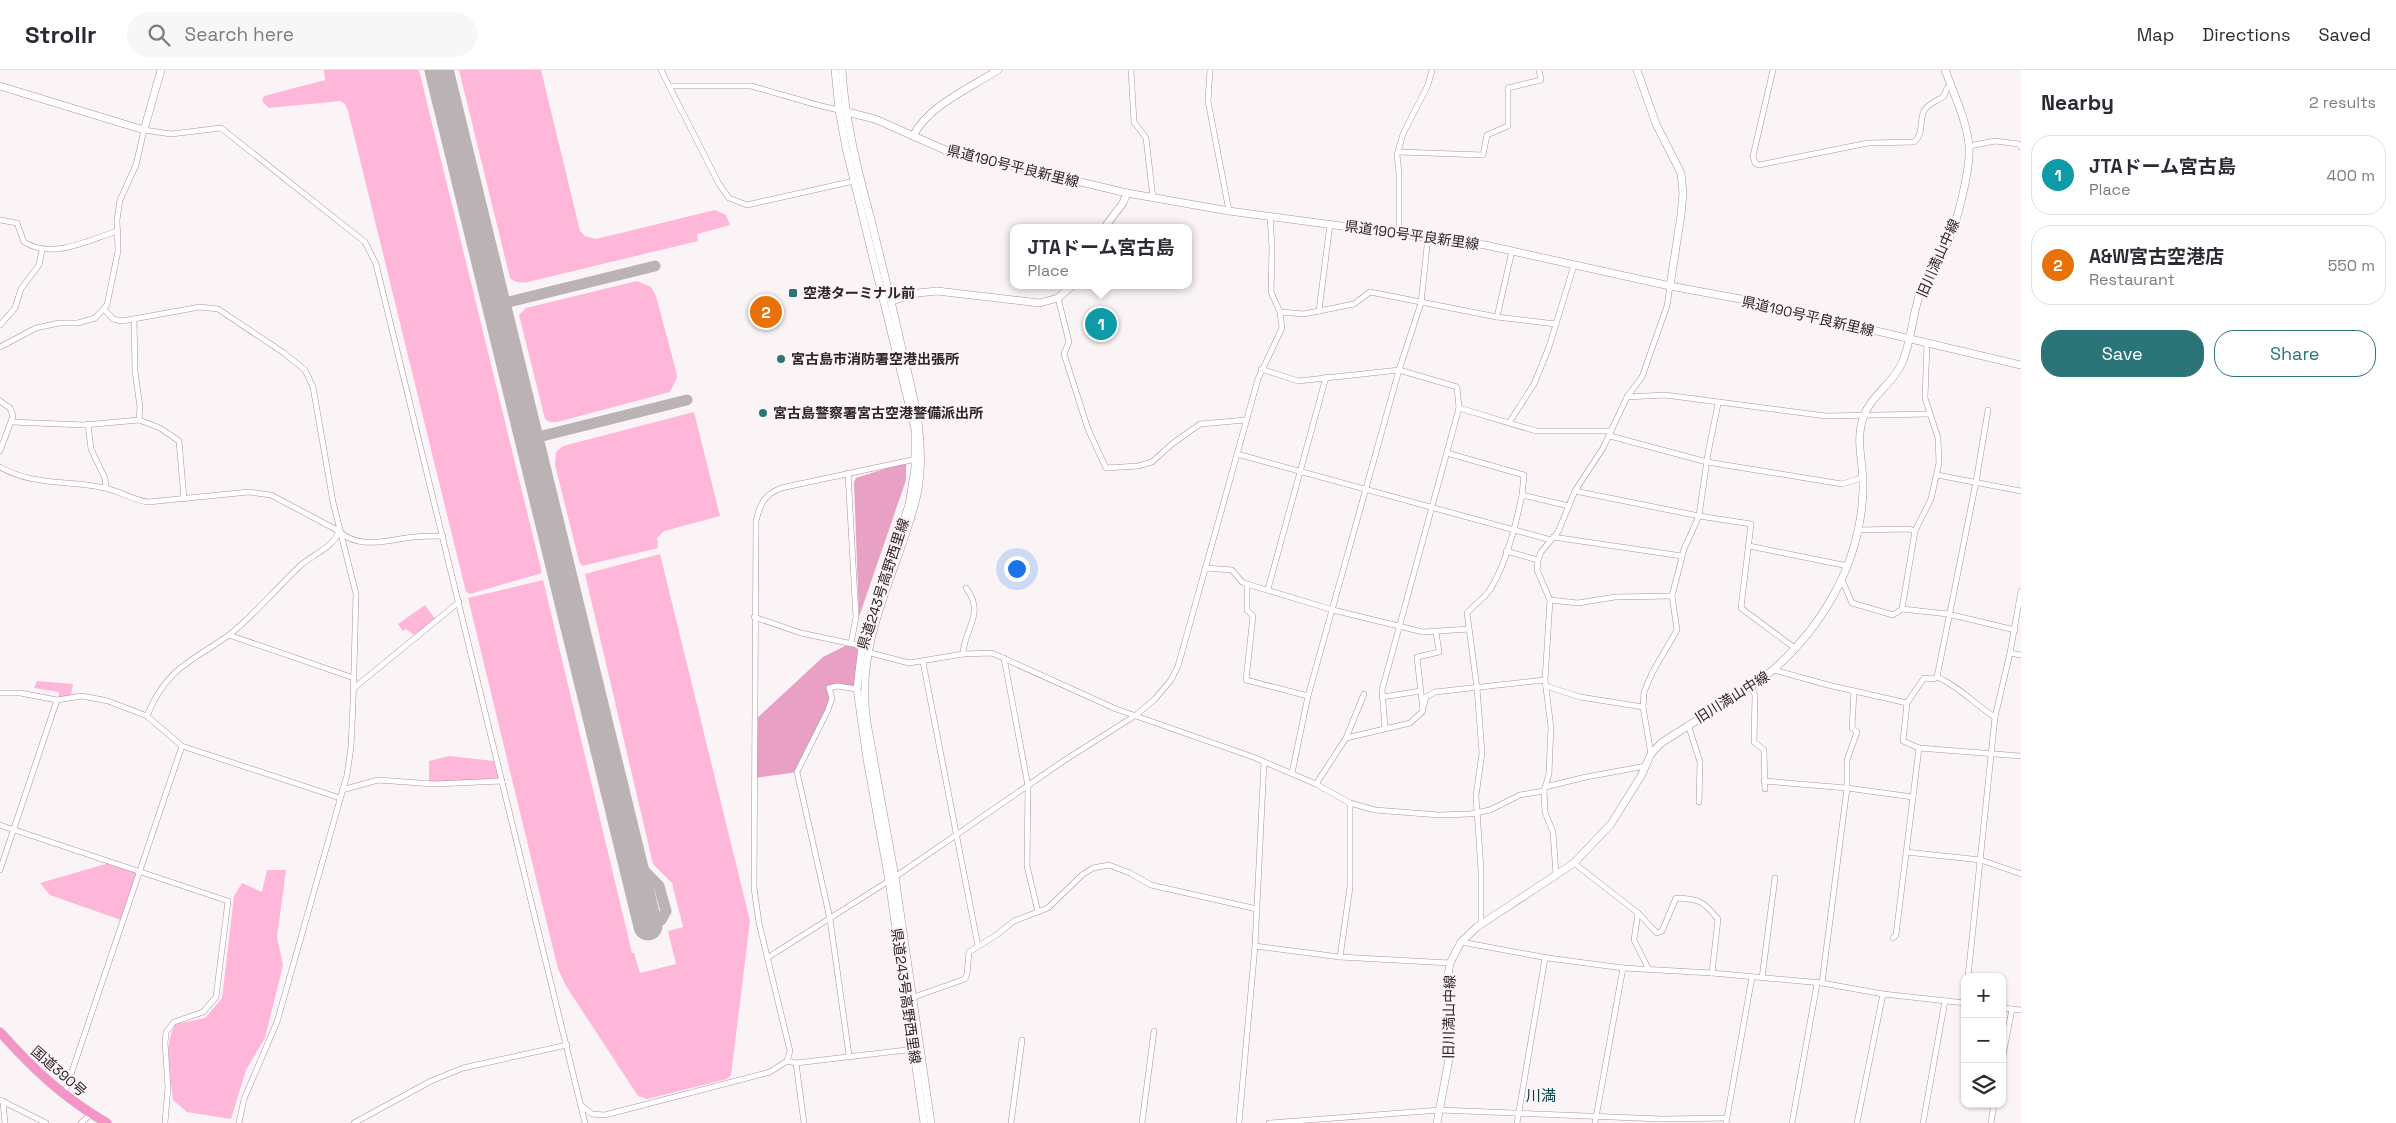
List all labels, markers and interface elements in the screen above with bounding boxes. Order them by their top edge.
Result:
search box [127,12,477,57]
text: Strollr [25,19,97,50]
icon: search [145,21,173,49]
text: Search here [185,22,294,47]
text: Map [2137,23,2174,46]
text: Directions [2202,23,2291,46]
text: Saved [2319,23,2371,46]
text: Nearby [2041,89,2114,116]
text: 2 results [2309,92,2376,113]
street label: 県道190号平良新里線 [945,141,1081,191]
text: JTAドーム宮古島 [2089,154,2236,179]
text: 1 [2054,165,2062,186]
text: 400 m [2327,165,2375,186]
text: Place [2089,179,2131,200]
street label: 旧川満山中線 [1913,216,1963,300]
street label: 県道190号平良新里線 [1344,217,1480,253]
popup [1010,224,1192,289]
text: JTAドーム宮古島 [1027,235,1175,260]
text: A&W宮古空港店 [2089,244,2224,269]
text: 2 [2053,255,2063,276]
text: 550 m [2328,255,2375,276]
text: Place [1027,260,1069,281]
text: Restaurant [2089,269,2175,290]
place label: 空港ターミナル前 [803,284,915,302]
marker: 空港ターミナル前 [787,287,799,299]
street label: 県道190号平良新里線 [1740,292,1876,340]
pin: 2 [750,293,782,331]
pin: 1 [1085,305,1117,343]
button: Save [2041,330,2204,377]
button: Share [2214,330,2376,377]
place label: 宮古島市消防署空港出張所 [791,350,959,368]
marker: 宮古島市消防署空港出張所 [775,353,787,365]
place label: 宮古島警察署宮古空港警備派出所 [773,404,983,422]
marker: 宮古島警察署宮古空港警備派出所 [757,407,769,419]
street label: 県道243号高野西里線 [853,516,913,652]
your location [1004,556,1030,582]
street label: 旧川満山中線 [1692,667,1772,727]
street label: 県道243号高野西里線 [888,927,924,1065]
map controls [1961,973,2006,1108]
button: + [1961,973,2006,1018]
street label: 旧川満山中線 [1439,975,1459,1059]
button: − [1961,1018,2006,1063]
street label: 国道390号 [27,1042,91,1100]
button: layers [1961,1063,2006,1108]
district label: 川満 [1526,1086,1556,1105]

